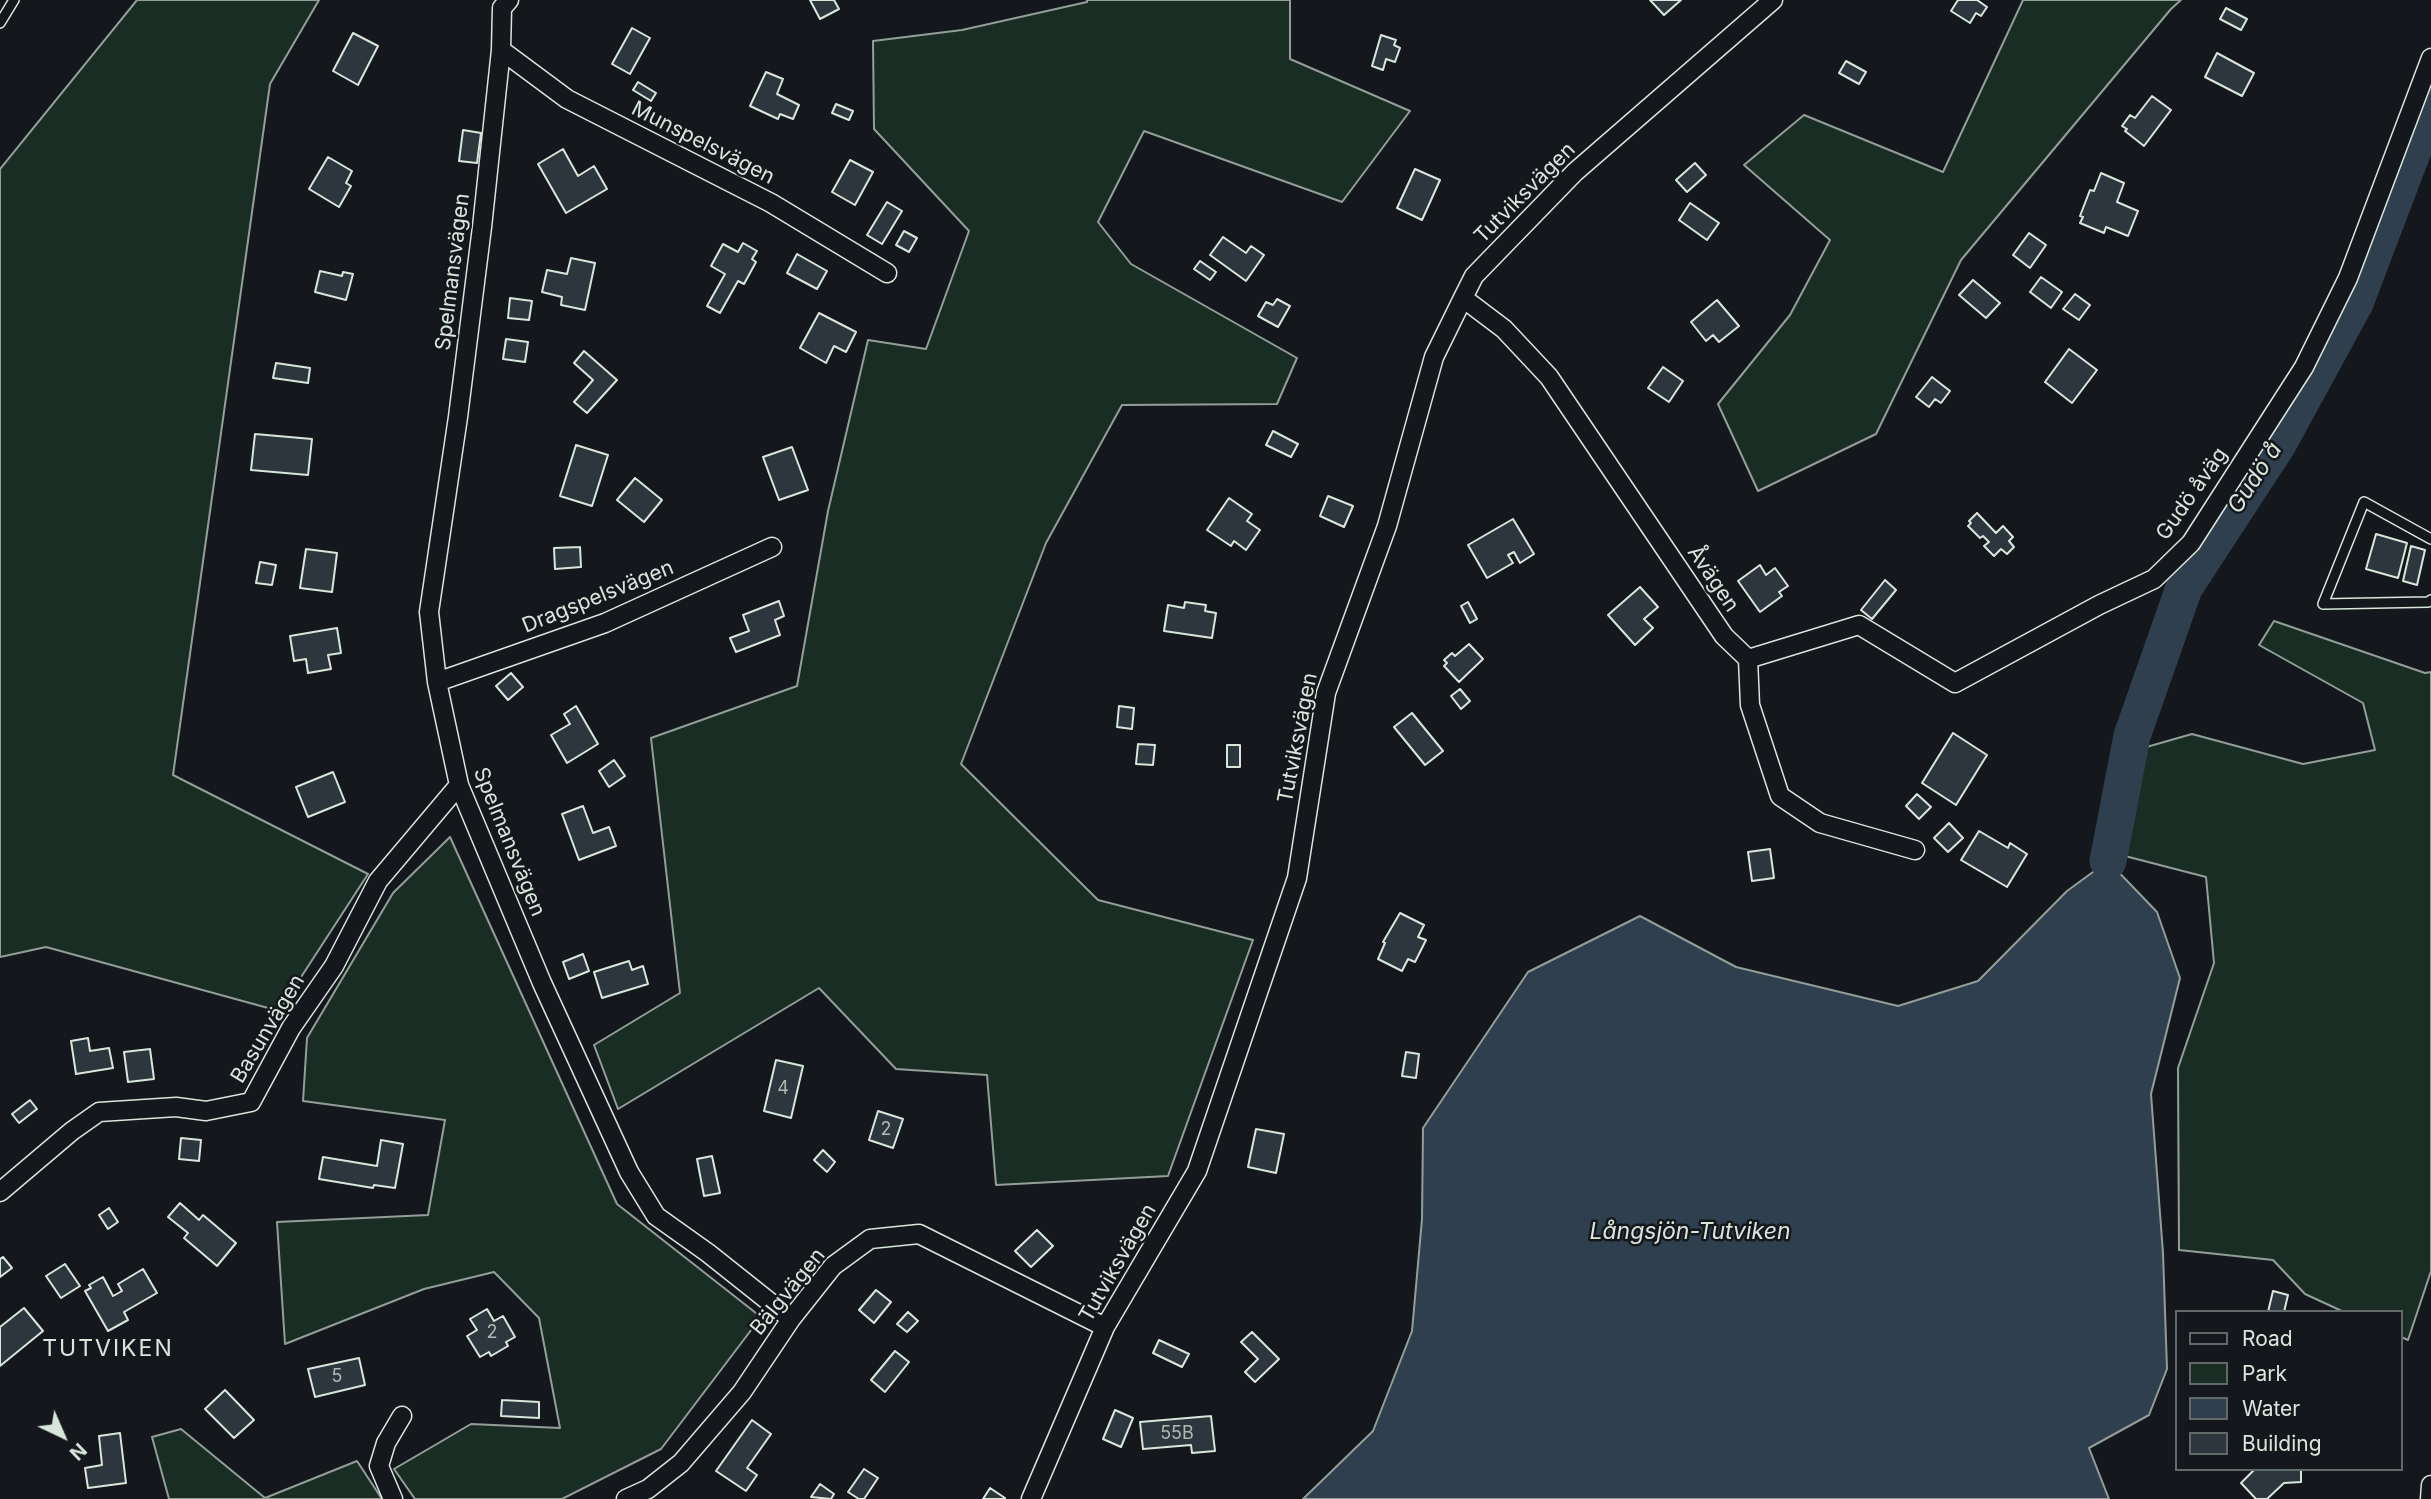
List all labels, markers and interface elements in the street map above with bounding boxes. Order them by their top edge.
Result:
street label: Munspelsvägen [627,96,779,190]
street label: Tutviksvägen [1469,137,1581,249]
street label: Spelmansvägen [431,192,475,352]
water label: Gudö å [2222,437,2288,519]
street label: Gudö åväg [2151,443,2233,545]
street label: Åvägen [1682,541,1744,617]
street label: Dragspelsvägen [519,555,677,639]
street label: Tutviksvägen [1273,671,1323,805]
street label: Spelmansvägen [468,764,550,920]
street label: Basunvägen [226,970,310,1088]
house number: 4 [777,1078,789,1100]
house number: 2 [881,1119,891,1141]
street label: Tutviksvägen [1074,1199,1162,1327]
water label: Långsjön-Tutviken [1589,1218,1791,1246]
street label: Bälgvägen [745,1243,831,1341]
legend [2176,1310,2403,1471]
house number: 2 [487,1322,497,1344]
text: Road [2242,1326,2293,1351]
district label: TUTVIKEN [43,1335,173,1363]
text: Park [2242,1361,2287,1386]
house number: 5 [332,1366,342,1388]
text: Water [2242,1396,2300,1421]
north arrow [28,1401,98,1471]
house number: 55B [1160,1423,1194,1445]
text: Building [2242,1431,2322,1456]
text: N [65,1438,91,1465]

